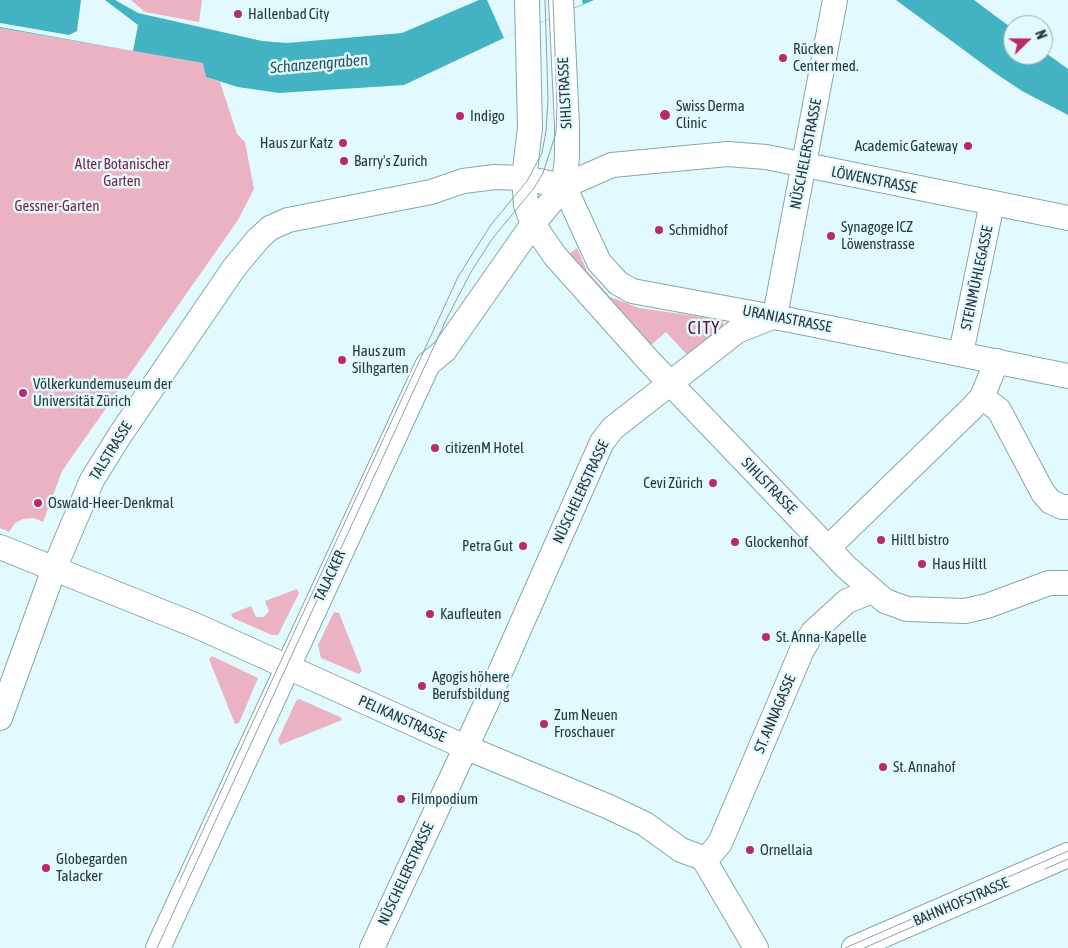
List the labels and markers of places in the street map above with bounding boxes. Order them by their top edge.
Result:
place label: Hallenbad City [248,5,330,23]
marker: Hallenbad City [232,8,244,20]
place label: Rücken Center med. [793,40,859,75]
marker: Rücken Center med. [777,52,789,64]
place label: Swiss Derma Clinic [676,97,745,132]
place label: Indigo [470,107,505,125]
marker: Swiss Derma Clinic [658,108,672,122]
marker: Indigo [454,110,466,122]
place label: Haus zur Katz [260,134,333,152]
marker: Haus zur Katz [337,137,349,149]
place label: Academic Gateway [855,137,958,155]
marker: Academic Gateway [962,140,974,152]
place label: Barry's Zurich [354,152,428,170]
marker: Barry's Zurich [338,155,350,167]
place label: Synagoge ICZ Löwenstrasse [841,218,915,253]
place label: Schmidhof [669,221,728,239]
marker: Schmidhof [653,224,665,236]
marker: Synagoge ICZ Löwenstrasse [825,230,837,242]
place label: Haus zum Silhgarten [352,342,409,377]
marker: Haus zum Silhgarten [336,354,348,366]
place label: Völkerkundemuseum der Universität Zürich [33,375,172,410]
marker: Völkerkundemuseum der Universität Zürich [17,387,29,399]
place label: citizenM Hotel [445,439,524,457]
marker: citizenM Hotel [429,442,441,454]
place label: Cevi Zürich [643,474,703,492]
marker: Cevi Zürich [707,477,719,489]
place label: Oswald-Heer-Denkmal [48,494,174,512]
marker: Oswald-Heer-Denkmal [32,497,44,509]
place label: Hiltl bistro [891,531,949,549]
place label: Glockenhof [745,533,808,551]
marker: Hiltl bistro [875,534,887,546]
marker: Glockenhof [729,536,741,548]
place label: Petra Gut [462,537,513,555]
marker: Petra Gut [517,540,529,552]
place label: Haus Hiltl [932,555,987,573]
marker: Haus Hiltl [916,558,928,570]
place label: Kaufleuten [440,605,502,623]
marker: Kaufleuten [424,608,436,620]
place label: St. Anna-Kapelle [776,628,867,646]
marker: St. Anna-Kapelle [760,631,772,643]
place label: Agogis höhere Berufsbildung [432,668,509,703]
marker: Agogis höhere Berufsbildung [416,680,428,692]
place label: Zum Neuen Froschauer [554,706,618,741]
marker: Zum Neuen Froschauer [538,718,550,730]
place label: St. Annahof [893,758,956,776]
marker: St. Annahof [877,761,889,773]
place label: Filmpodium [411,790,478,808]
marker: Filmpodium [395,793,407,805]
place label: Ornellaia [760,841,813,859]
marker: Ornellaia [744,844,756,856]
place label: Globegarden Talacker [56,850,127,885]
marker: Globegarden Talacker [40,862,52,874]

